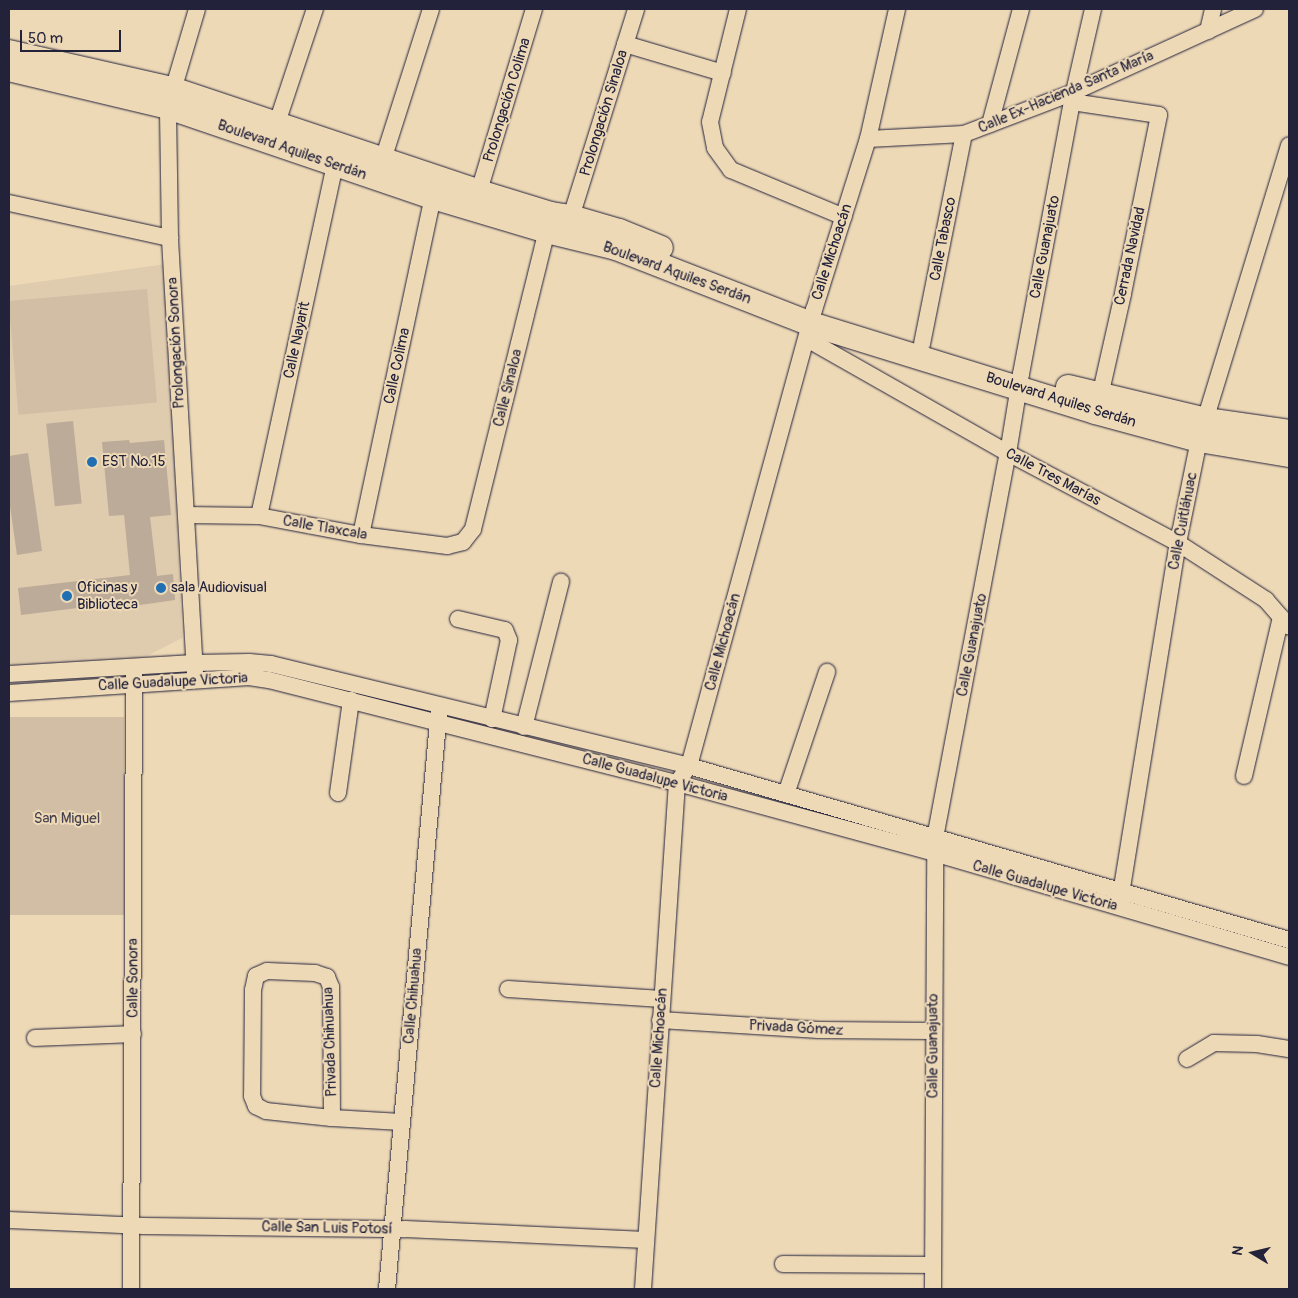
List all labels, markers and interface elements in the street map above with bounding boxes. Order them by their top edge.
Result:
scale bar [22,20,124,52]
text: 50 m [28,29,63,48]
street label: Prolongación Colima [479,36,535,164]
street label: Calle Ex-Hacienda Santa María [975,47,1157,137]
street label: Prolongación Sinaloa [576,48,632,178]
street label: Boulevard Aquiles Serdán [215,116,369,184]
street label: Calle Guanajuato [1026,194,1064,300]
street label: Calle Tabasco [926,195,960,283]
street label: Calle Michoacán [808,202,856,302]
street label: Cerrada Navidad [1111,205,1149,307]
street label: Boulevard Aquiles Serdán [600,238,754,308]
street label: Prolongación Sonora [164,277,188,409]
street label: Calle Nayarit [280,300,314,380]
street label: Calle Colima [380,326,414,406]
street label: Calle Sinaloa [490,347,526,429]
street label: Boulevard Aquiles Serdán [984,369,1138,431]
street label: Calle Tres Marías [1002,444,1104,510]
place label: EST No.15 [102,453,166,471]
marker: EST No.15 [86,456,98,468]
street label: Calle Cuitláhuac [1165,471,1201,571]
street label: Calle Tlaxcala [281,512,369,544]
place label: Oficinas y Biblioteca [77,578,138,613]
place label: sala Audiovisual [171,579,267,597]
marker: sala Audiovisual [155,582,167,594]
marker: Oficinas y Biblioteca [61,590,73,602]
street label: Calle Michoacán [701,591,745,693]
street label: Calle Guanajuato [953,592,991,698]
street label: Calle Guadalupe Victoria [98,669,248,695]
street label: Calle Guadalupe Victoria [580,750,730,806]
park label: San Miguel [34,810,100,828]
street label: Calle Guadalupe Victoria [970,857,1120,915]
street label: Calle Sonora [124,938,142,1018]
street label: Calle Chihuahua [400,947,426,1045]
street label: Privada Chihuahua [319,987,341,1097]
street label: Calle Michoacán [647,987,671,1089]
street label: Calle Guanajuato [924,994,942,1098]
street label: Privada Gómez [748,1017,844,1039]
street label: Calle San Luis Potosí [261,1218,393,1238]
north arrow [1228,1228,1278,1278]
text: N [1229,1245,1247,1257]

